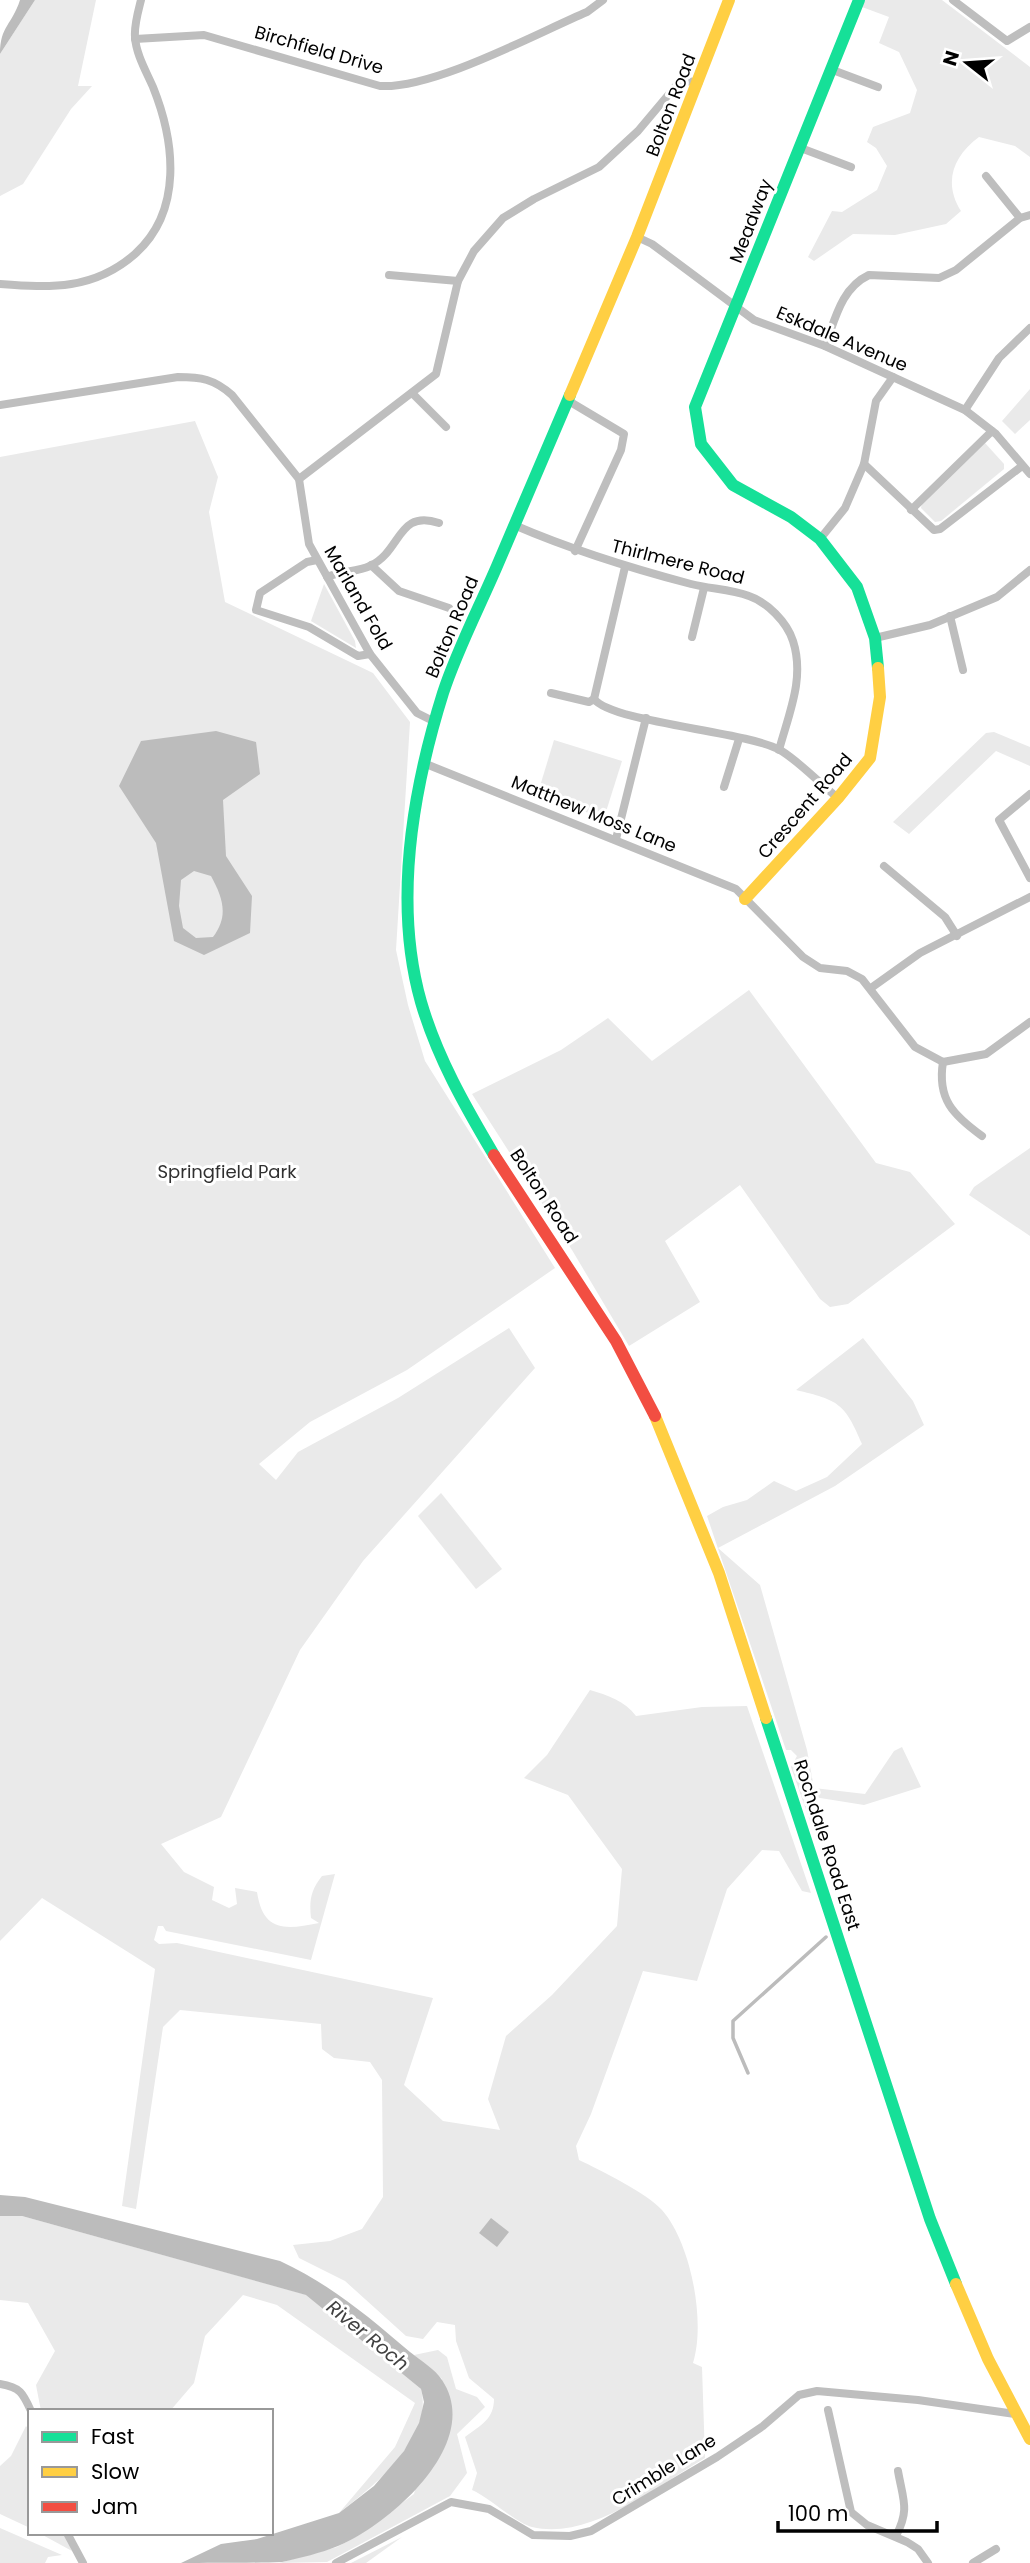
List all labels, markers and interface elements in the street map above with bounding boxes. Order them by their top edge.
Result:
street label: Birchfield Drive [252,19,386,80]
north arrow [932,28,1002,98]
text: N [936,47,966,69]
street label: Bolton Road [639,50,702,160]
street label: Meadway [723,175,778,266]
street label: Eskdale Avenue [773,300,912,377]
street label: Thirlmere Road [609,533,747,590]
street label: Marland Fold [318,541,398,655]
street label: Bolton Road [419,572,484,681]
street label: Crescent Road [752,747,858,864]
street label: Matthew Moss Lane [508,769,681,858]
street label: Bolton Road [504,1144,584,1248]
park label: Springfield Park [157,1159,297,1184]
street label: Rochdale Road East [788,1756,867,1934]
water label: River Roch [321,2294,415,2377]
legend [28,2409,273,2535]
text: Fast [91,2422,134,2451]
street label: Crimble Lane [607,2428,721,2512]
text: Slow [91,2457,139,2486]
scale bar [778,2490,937,2534]
text: Jam [91,2492,138,2521]
text: 100 m [788,2499,848,2528]

